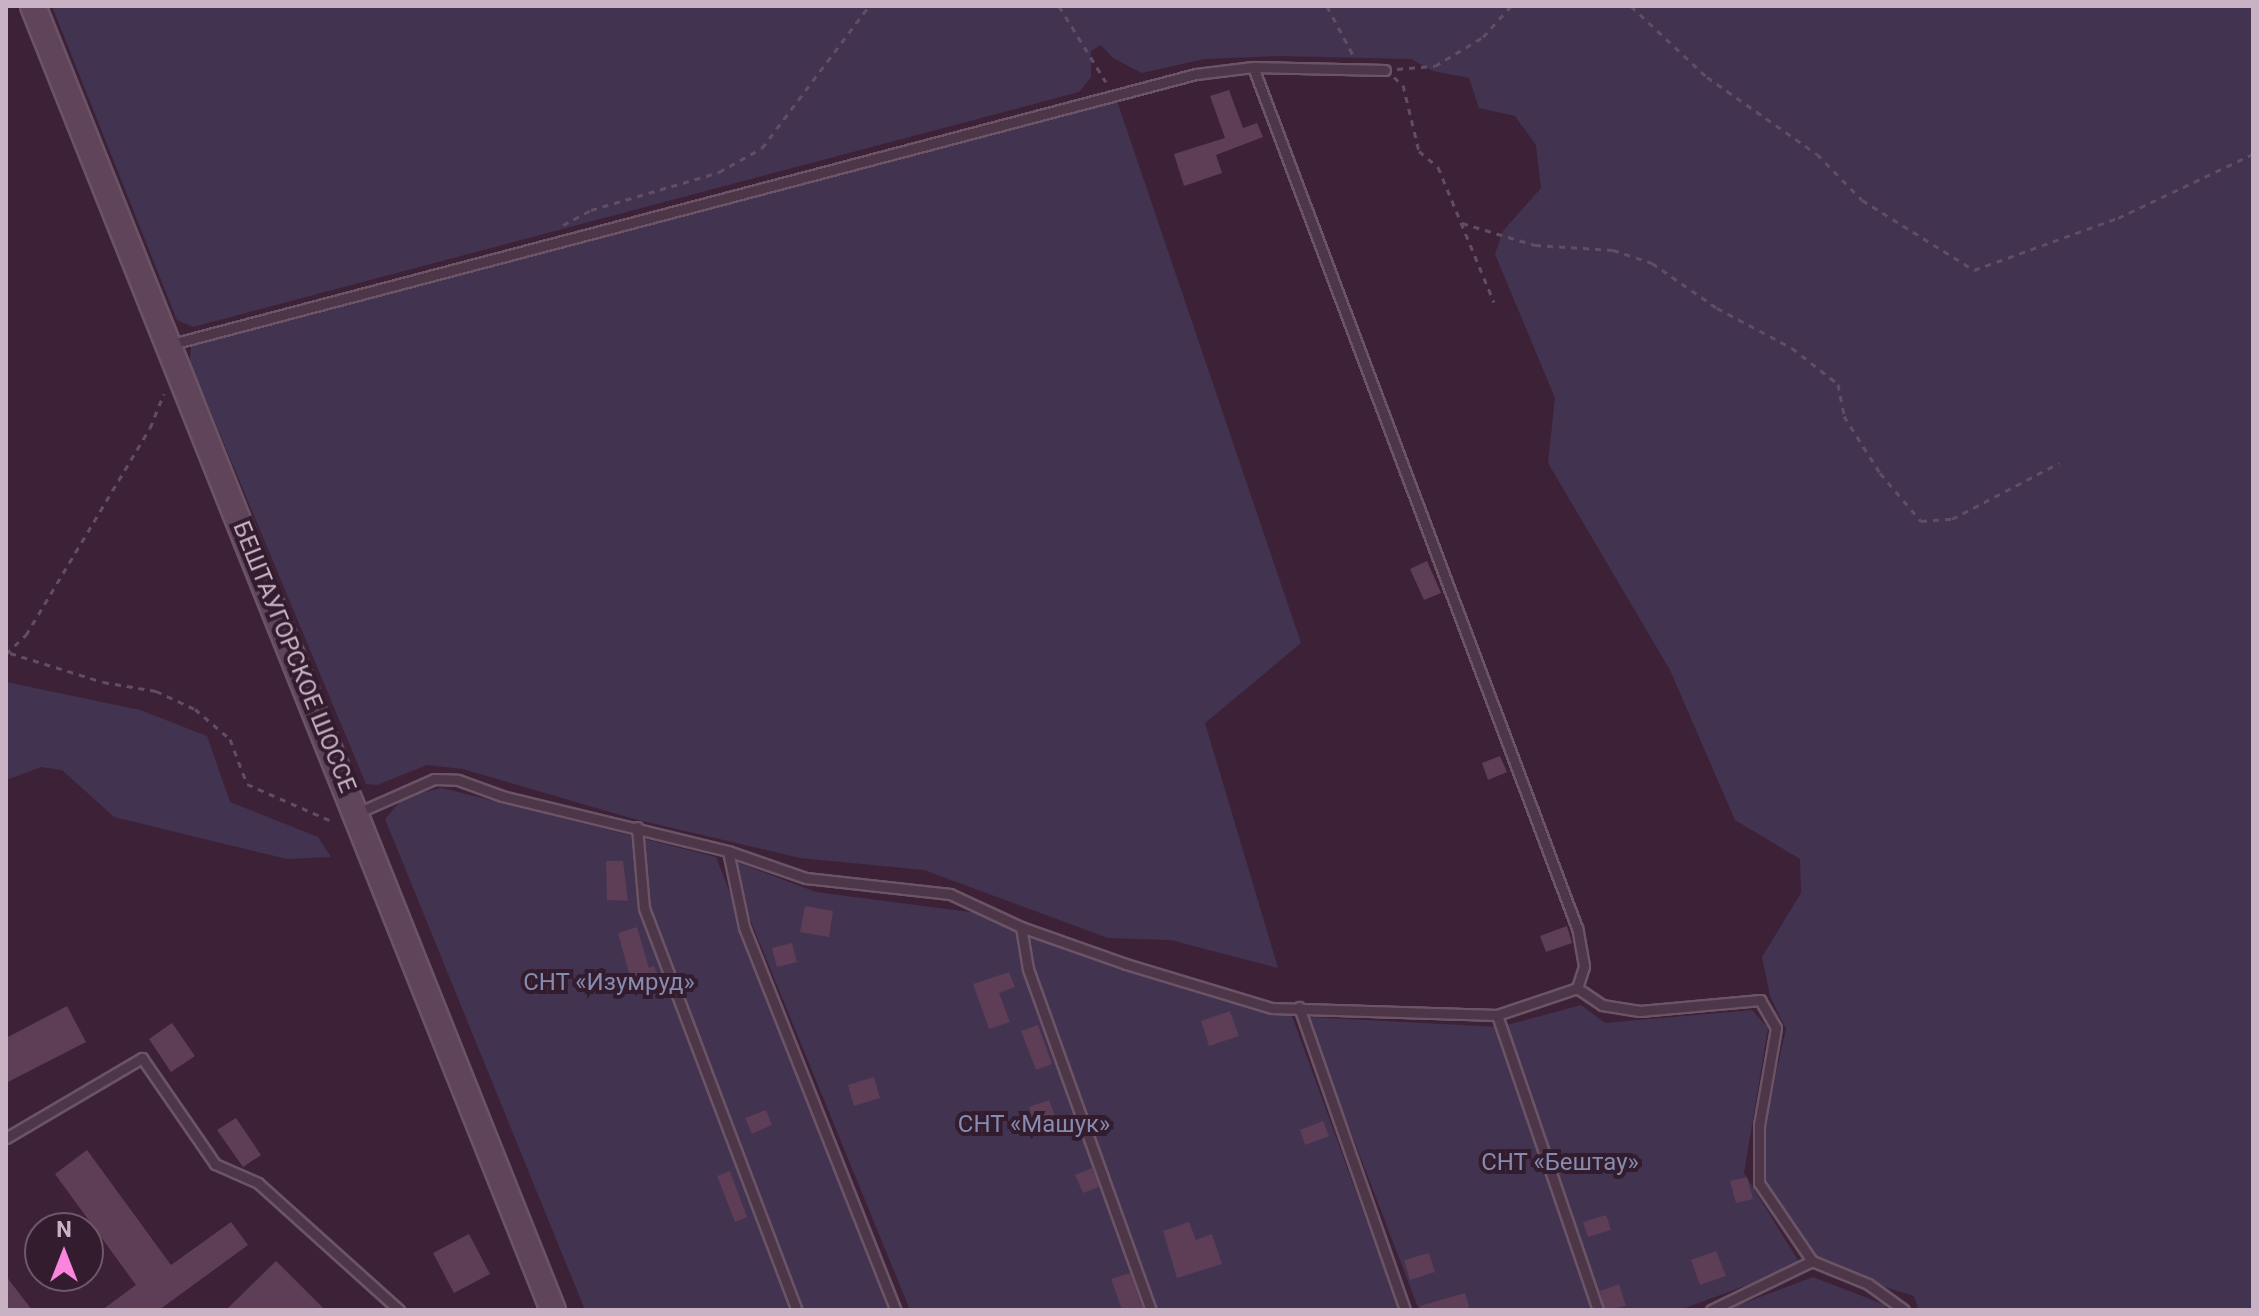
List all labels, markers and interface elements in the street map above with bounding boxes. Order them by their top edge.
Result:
street label: БЕШТАУГОРСКОЕ ШОССЕ [226,517,362,797]
park label: СНТ «Изумруд» [523,969,695,997]
park label: СНТ «Машук» [958,1111,1110,1139]
park label: СНТ «Бештау» [1481,1149,1639,1177]
north arrow [24,1212,104,1292]
text: N [56,1217,72,1242]

